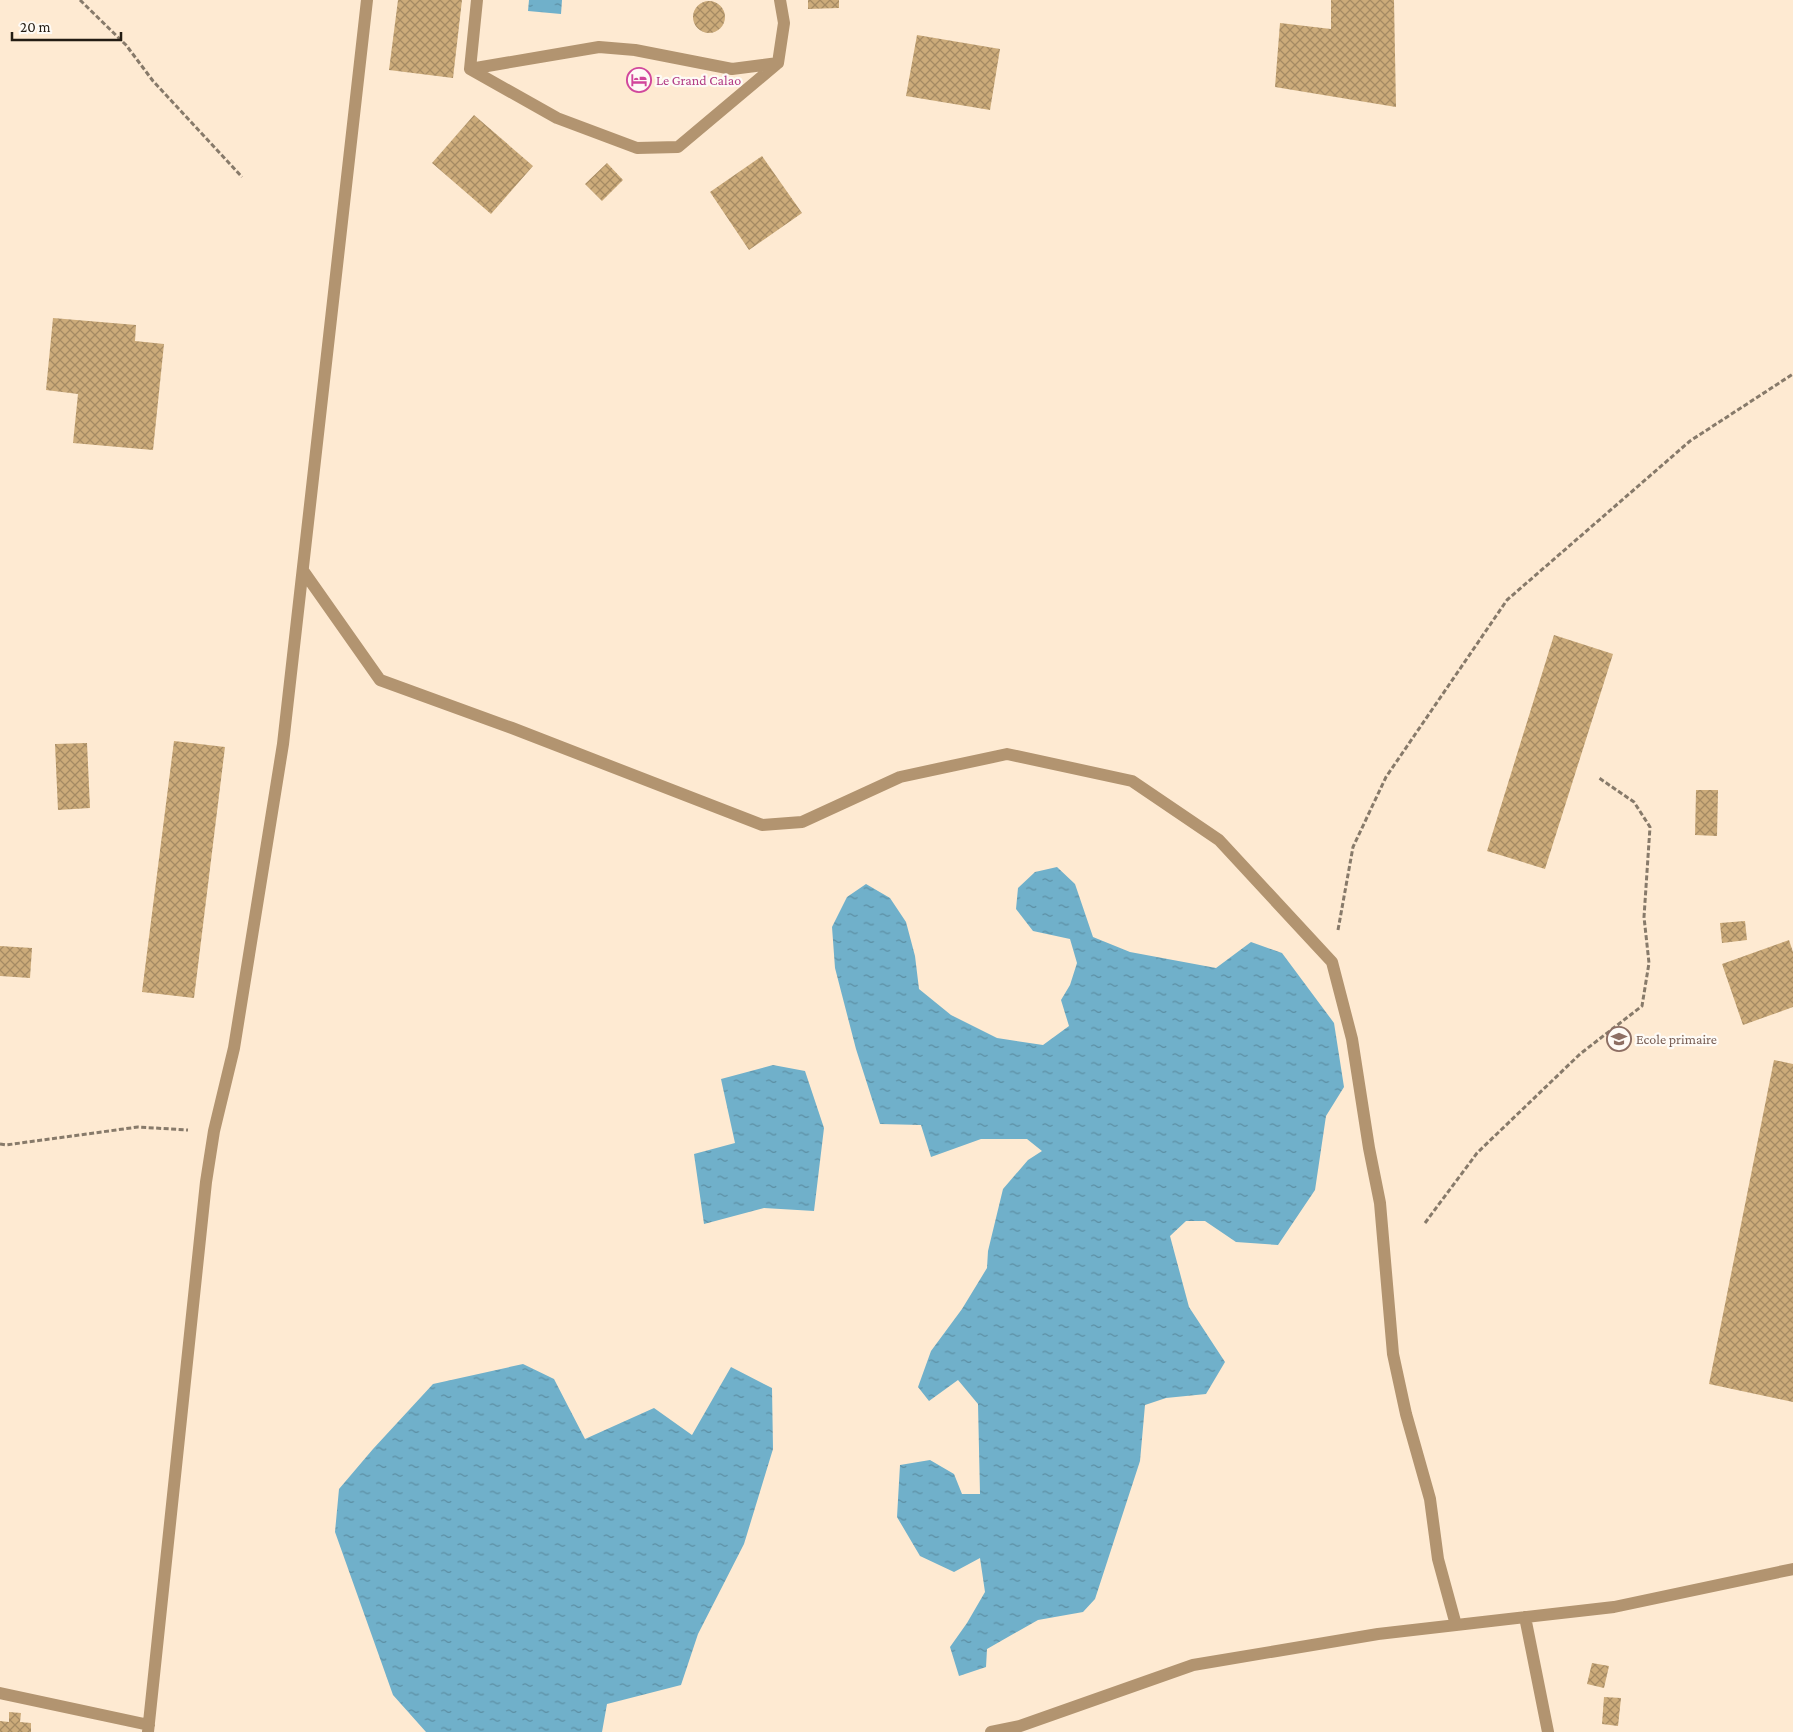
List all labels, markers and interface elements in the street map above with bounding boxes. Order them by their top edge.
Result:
scale bar [12,10,121,42]
text: 20 m [20,19,51,35]
hotel icon: Le Grand Calao [626,67,652,93]
place label: Le Grand Calao [656,72,741,88]
school or university icon: Ecole primaire [1606,1026,1632,1052]
place label: Ecole primaire [1636,1031,1717,1047]

